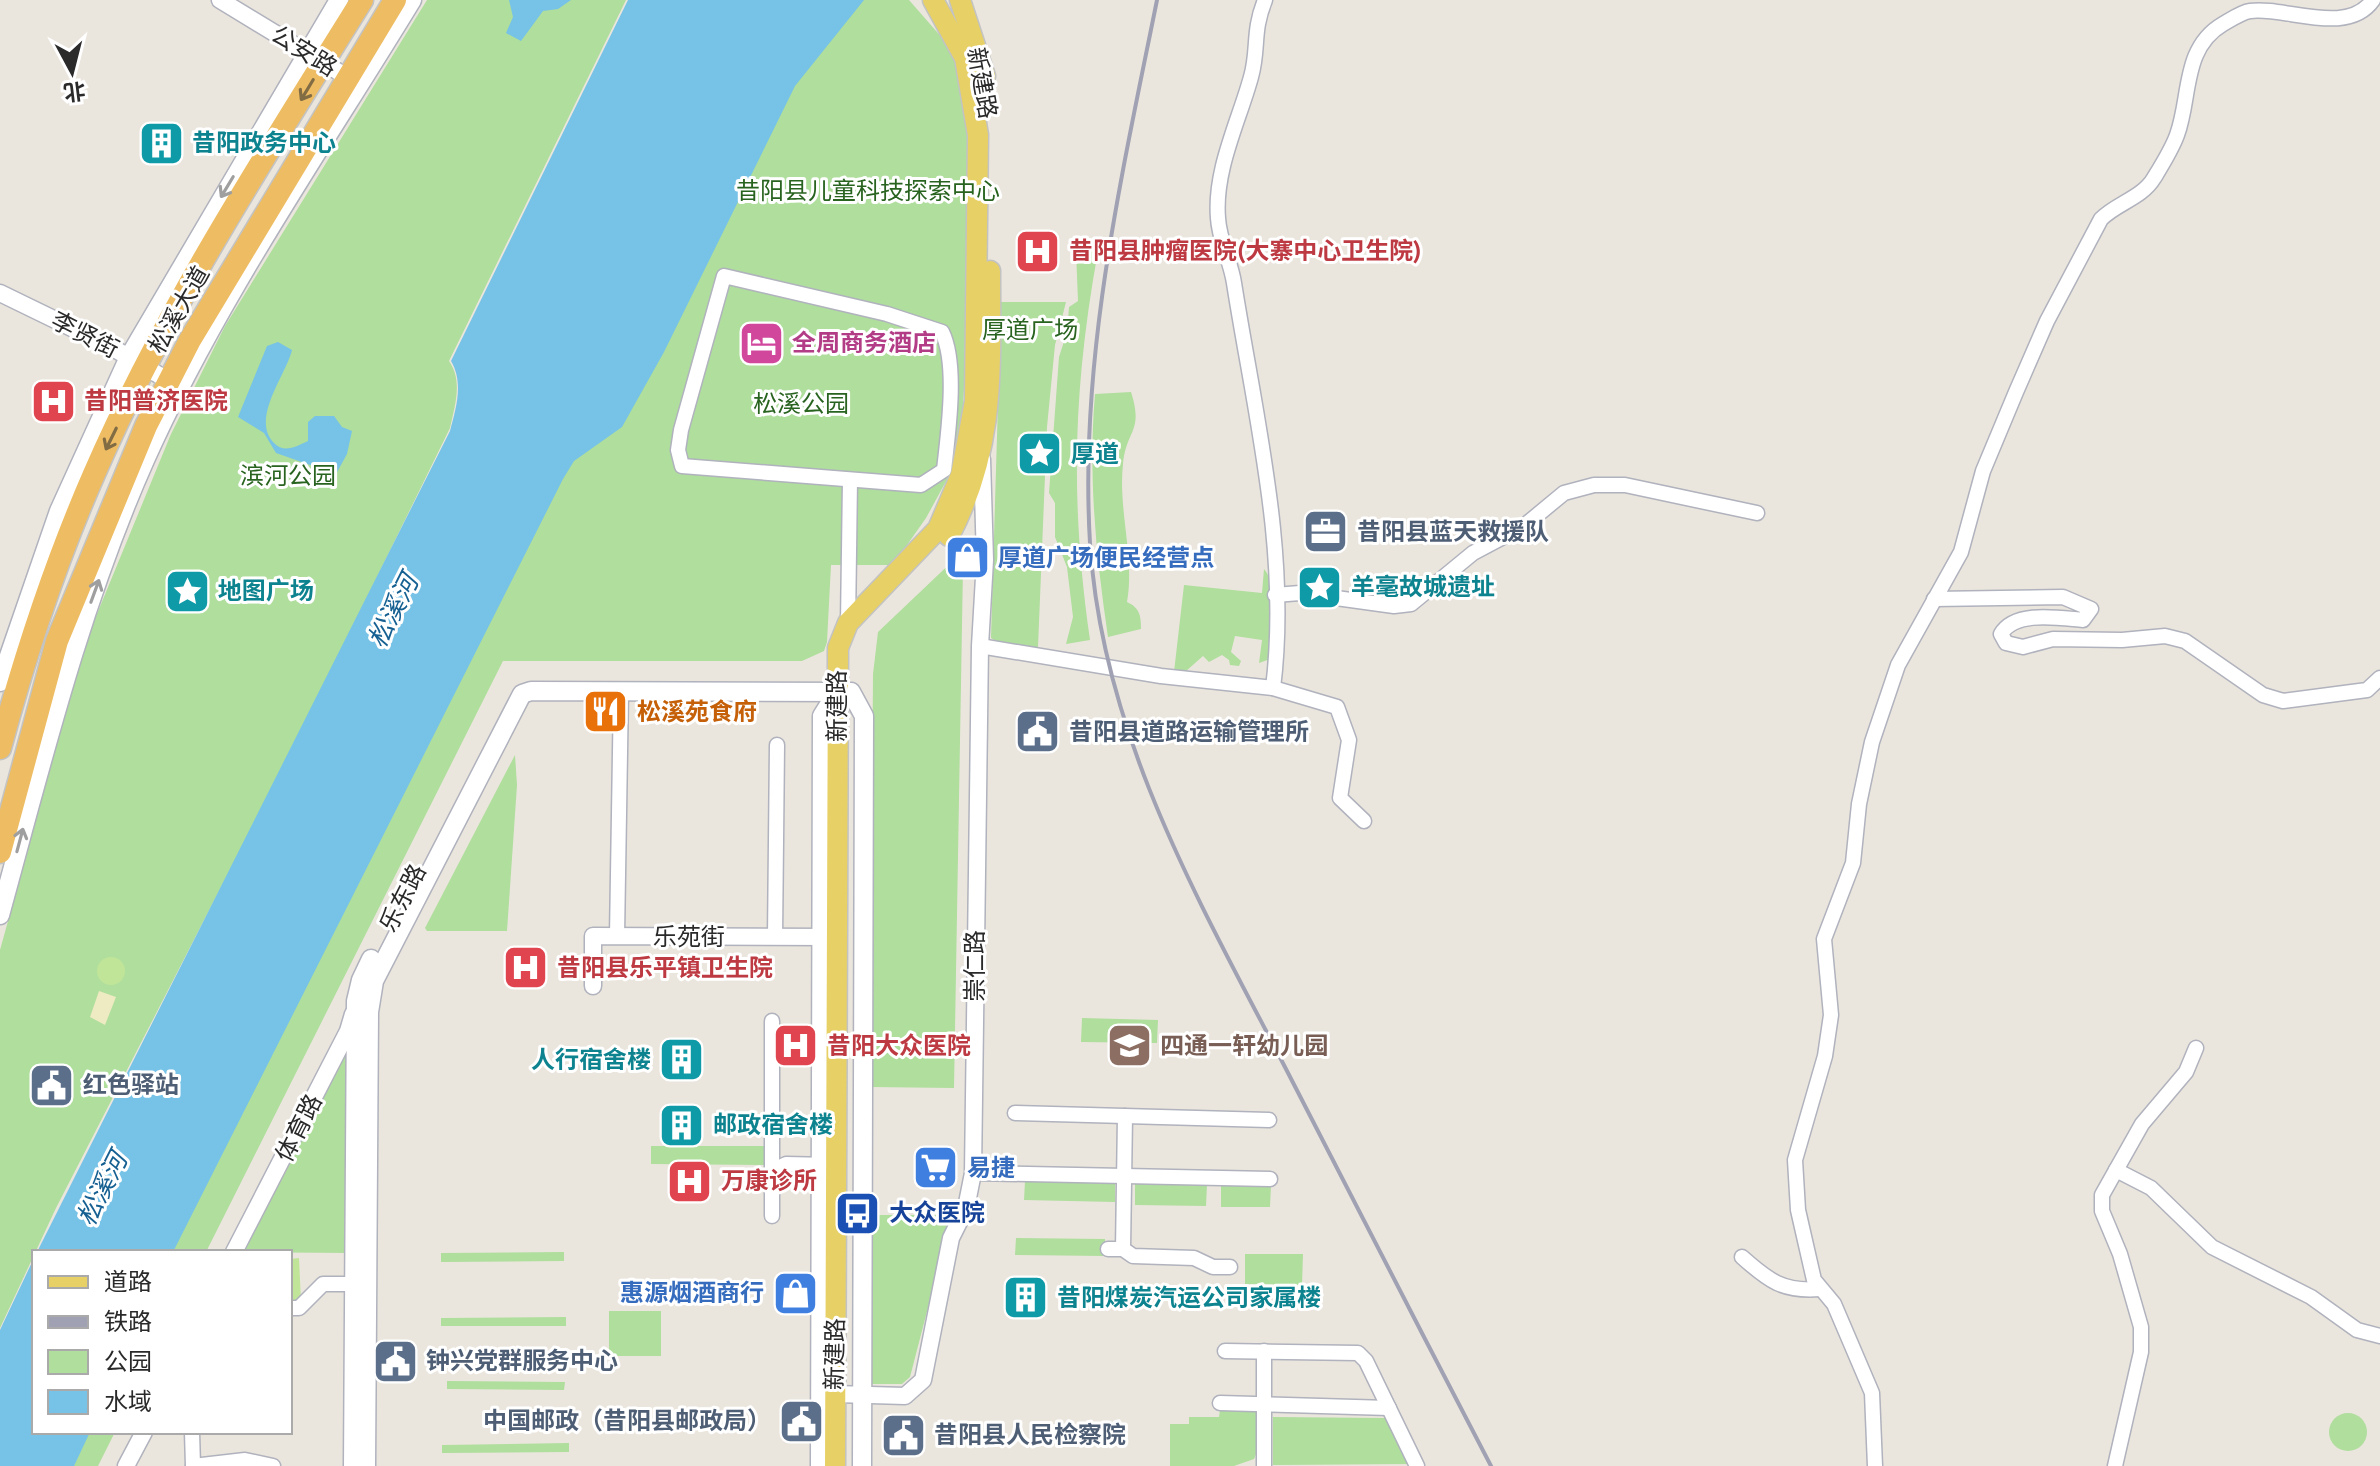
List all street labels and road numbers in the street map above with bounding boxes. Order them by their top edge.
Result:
street label: 公安路 [267,20,342,81]
street label: 新建路 [963,45,1002,121]
street label: 松溪大道 [143,261,214,358]
street label: 李贤街 [47,306,123,363]
street label: 新建路 [823,670,850,742]
street label: 乐东路 [374,860,431,936]
street label: 乐苑街 [653,923,725,950]
street label: 崇仁路 [961,930,988,1002]
street label: 体育路 [270,1090,327,1166]
street label: 新建路 [820,1318,849,1390]

